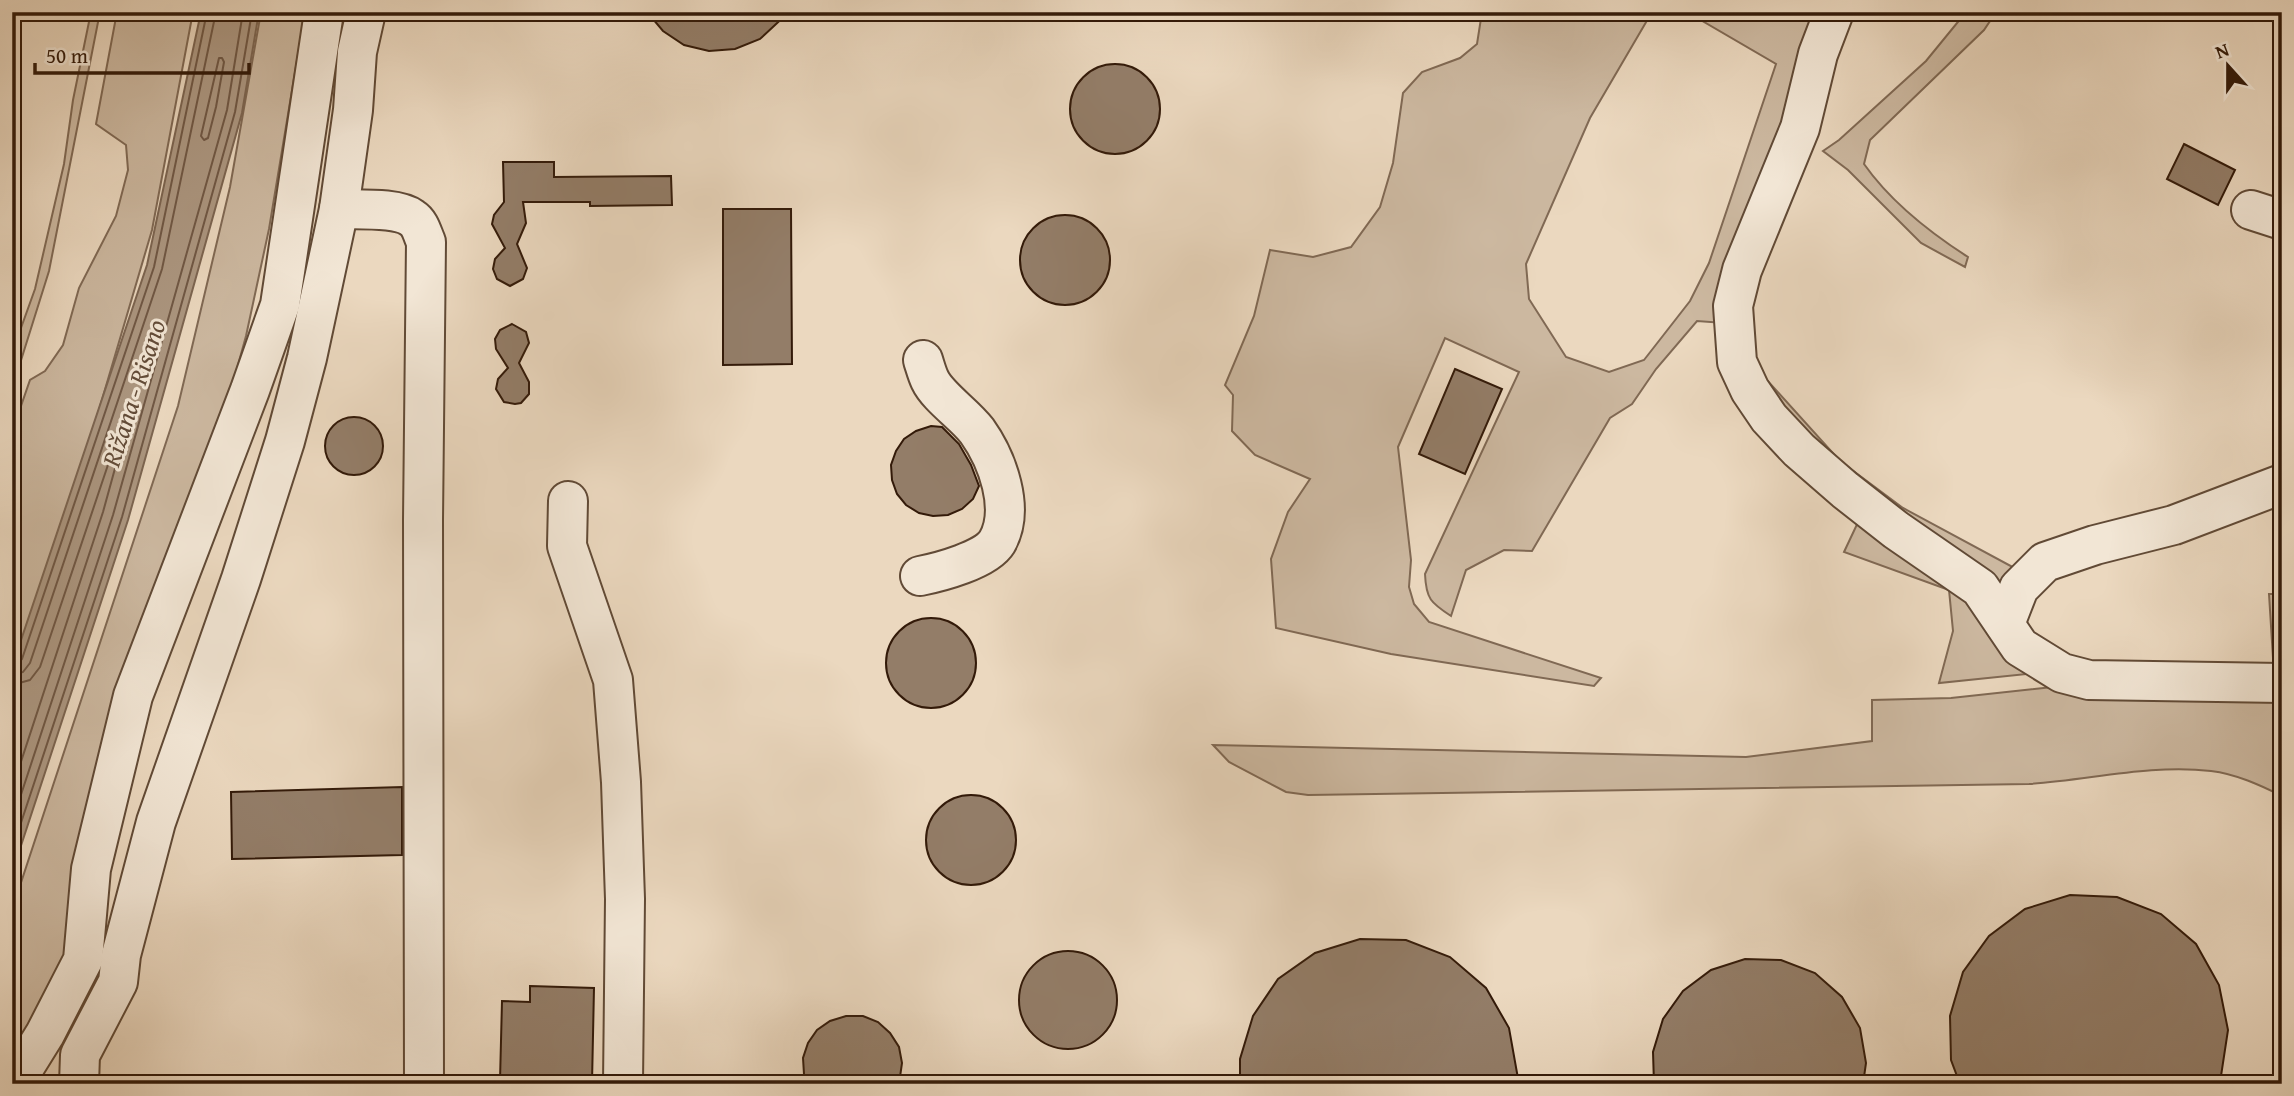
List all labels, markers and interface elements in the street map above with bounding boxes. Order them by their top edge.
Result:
scale bar [35,32,248,76]
north arrow [2192,32,2262,102]
text: N [2211,35,2233,65]
text: 50 m [46,40,88,71]
water label: Rižana - Risano [91,314,175,473]

